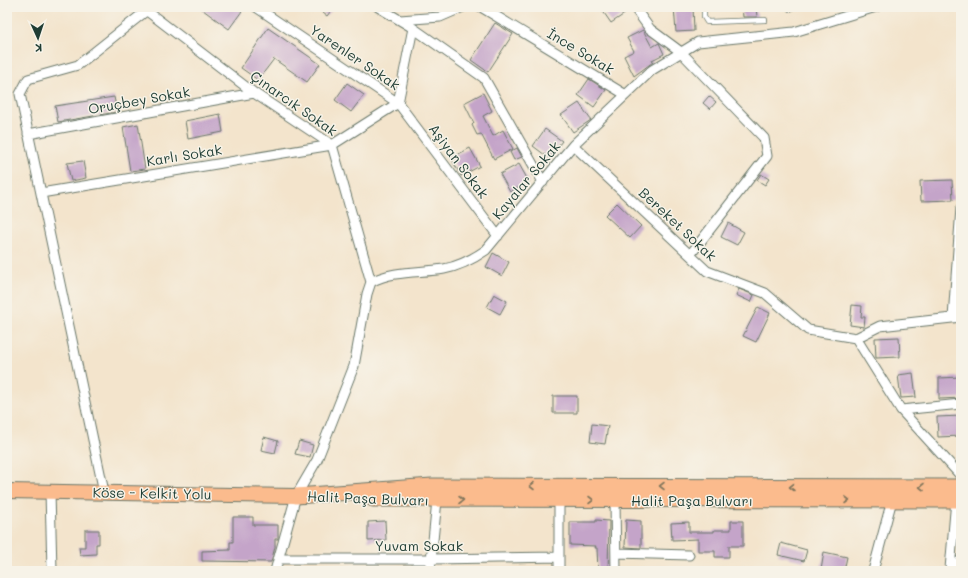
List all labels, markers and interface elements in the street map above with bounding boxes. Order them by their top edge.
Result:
north arrow [18,18,58,58]
street label: Yarenler Sokak [306,20,404,94]
street label: İnce Sokak [544,24,618,78]
text: K [35,41,43,56]
street label: Çınarcık Sokak [247,66,341,140]
street label: Oruçbey Sokak [87,82,191,118]
street label: Aşiyan Sokak [425,120,493,202]
street label: Kayalar Sokak [488,137,564,223]
street label: Karlı Sokak [145,140,223,170]
street label: Bereket Sokak [635,183,721,265]
street label: Köse - Kelkit Yolu [92,482,212,504]
one-way arrow [529,482,535,490]
one-way arrow [659,482,665,490]
one-way arrow [789,483,795,491]
one-way arrow [919,483,925,491]
street label: Halit Paşa Bulvarı [307,486,429,510]
street label: Halit Paşa Bulvarı [631,491,753,510]
one-way arrow [458,496,464,504]
one-way arrow [588,496,594,504]
one-way arrow [844,496,850,504]
street label: Yuvam Sokak [375,536,463,555]

